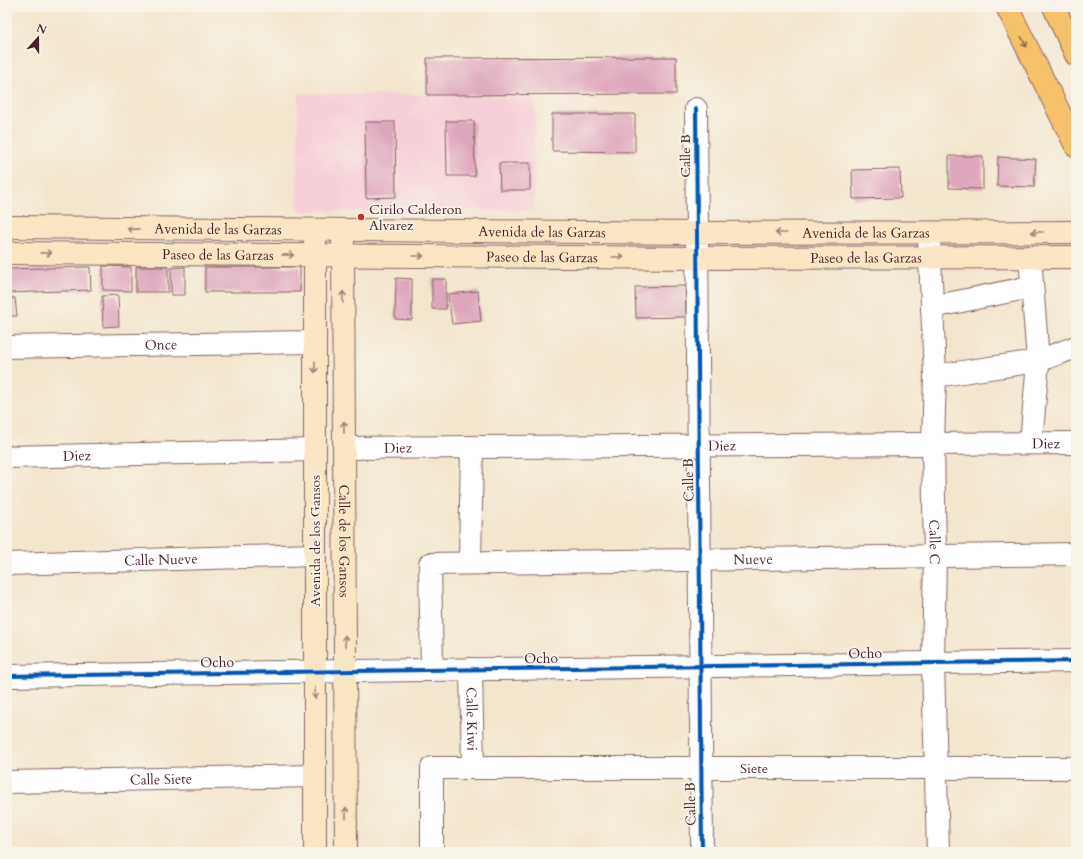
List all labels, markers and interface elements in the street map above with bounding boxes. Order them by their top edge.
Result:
north arrow [18,18,58,58]
text: N [34,20,49,38]
one-way arrow [1021,36,1028,48]
street label: Calle B [676,134,695,178]
place label: Cirilo Calderon Alvarez [369,200,462,235]
marker: Cirilo Calderon Alvarez [356,212,366,222]
street label: Avenida de las Garzas [154,219,282,239]
street label: Avenida de las Garzas [478,222,606,242]
street label: Avenida de las Garzas [802,223,930,243]
one-way arrow [127,225,140,232]
one-way arrow [1031,228,1044,236]
one-way arrow [775,229,788,237]
street label: Paseo de las Garzas [162,245,274,265]
street label: Paseo de las Garzas [486,247,598,267]
street label: Paseo de las Garzas [810,248,922,268]
one-way arrow [39,249,52,257]
one-way arrow [281,251,294,259]
one-way arrow [411,252,424,260]
one-way arrow [611,253,624,261]
one-way arrow [339,291,347,304]
street label: Once [144,335,178,355]
one-way arrow [311,360,319,373]
one-way arrow [340,421,348,434]
street label: Diez [1032,434,1061,453]
street label: Diez [708,436,737,456]
street label: Diez [384,439,413,458]
street label: Diez [63,446,92,466]
street label: Calle B [679,458,698,502]
street label: Avenida de los Gansos [306,475,325,607]
street label: Calle de los Gansos [334,484,354,598]
street label: Calle C [924,519,944,565]
street label: Calle Nueve [124,549,198,571]
street label: Nueve [733,550,773,569]
one-way arrow [341,635,349,648]
street label: Ocho [848,644,882,663]
street label: Ocho [524,649,558,668]
street label: Ocho [200,653,234,672]
one-way arrow [311,686,319,699]
street label: Calle Kiwi [461,687,482,751]
street label: Siete [740,759,768,778]
street label: Calle Siete [130,769,192,790]
street label: Calle B [681,782,700,826]
one-way arrow [342,807,350,820]

